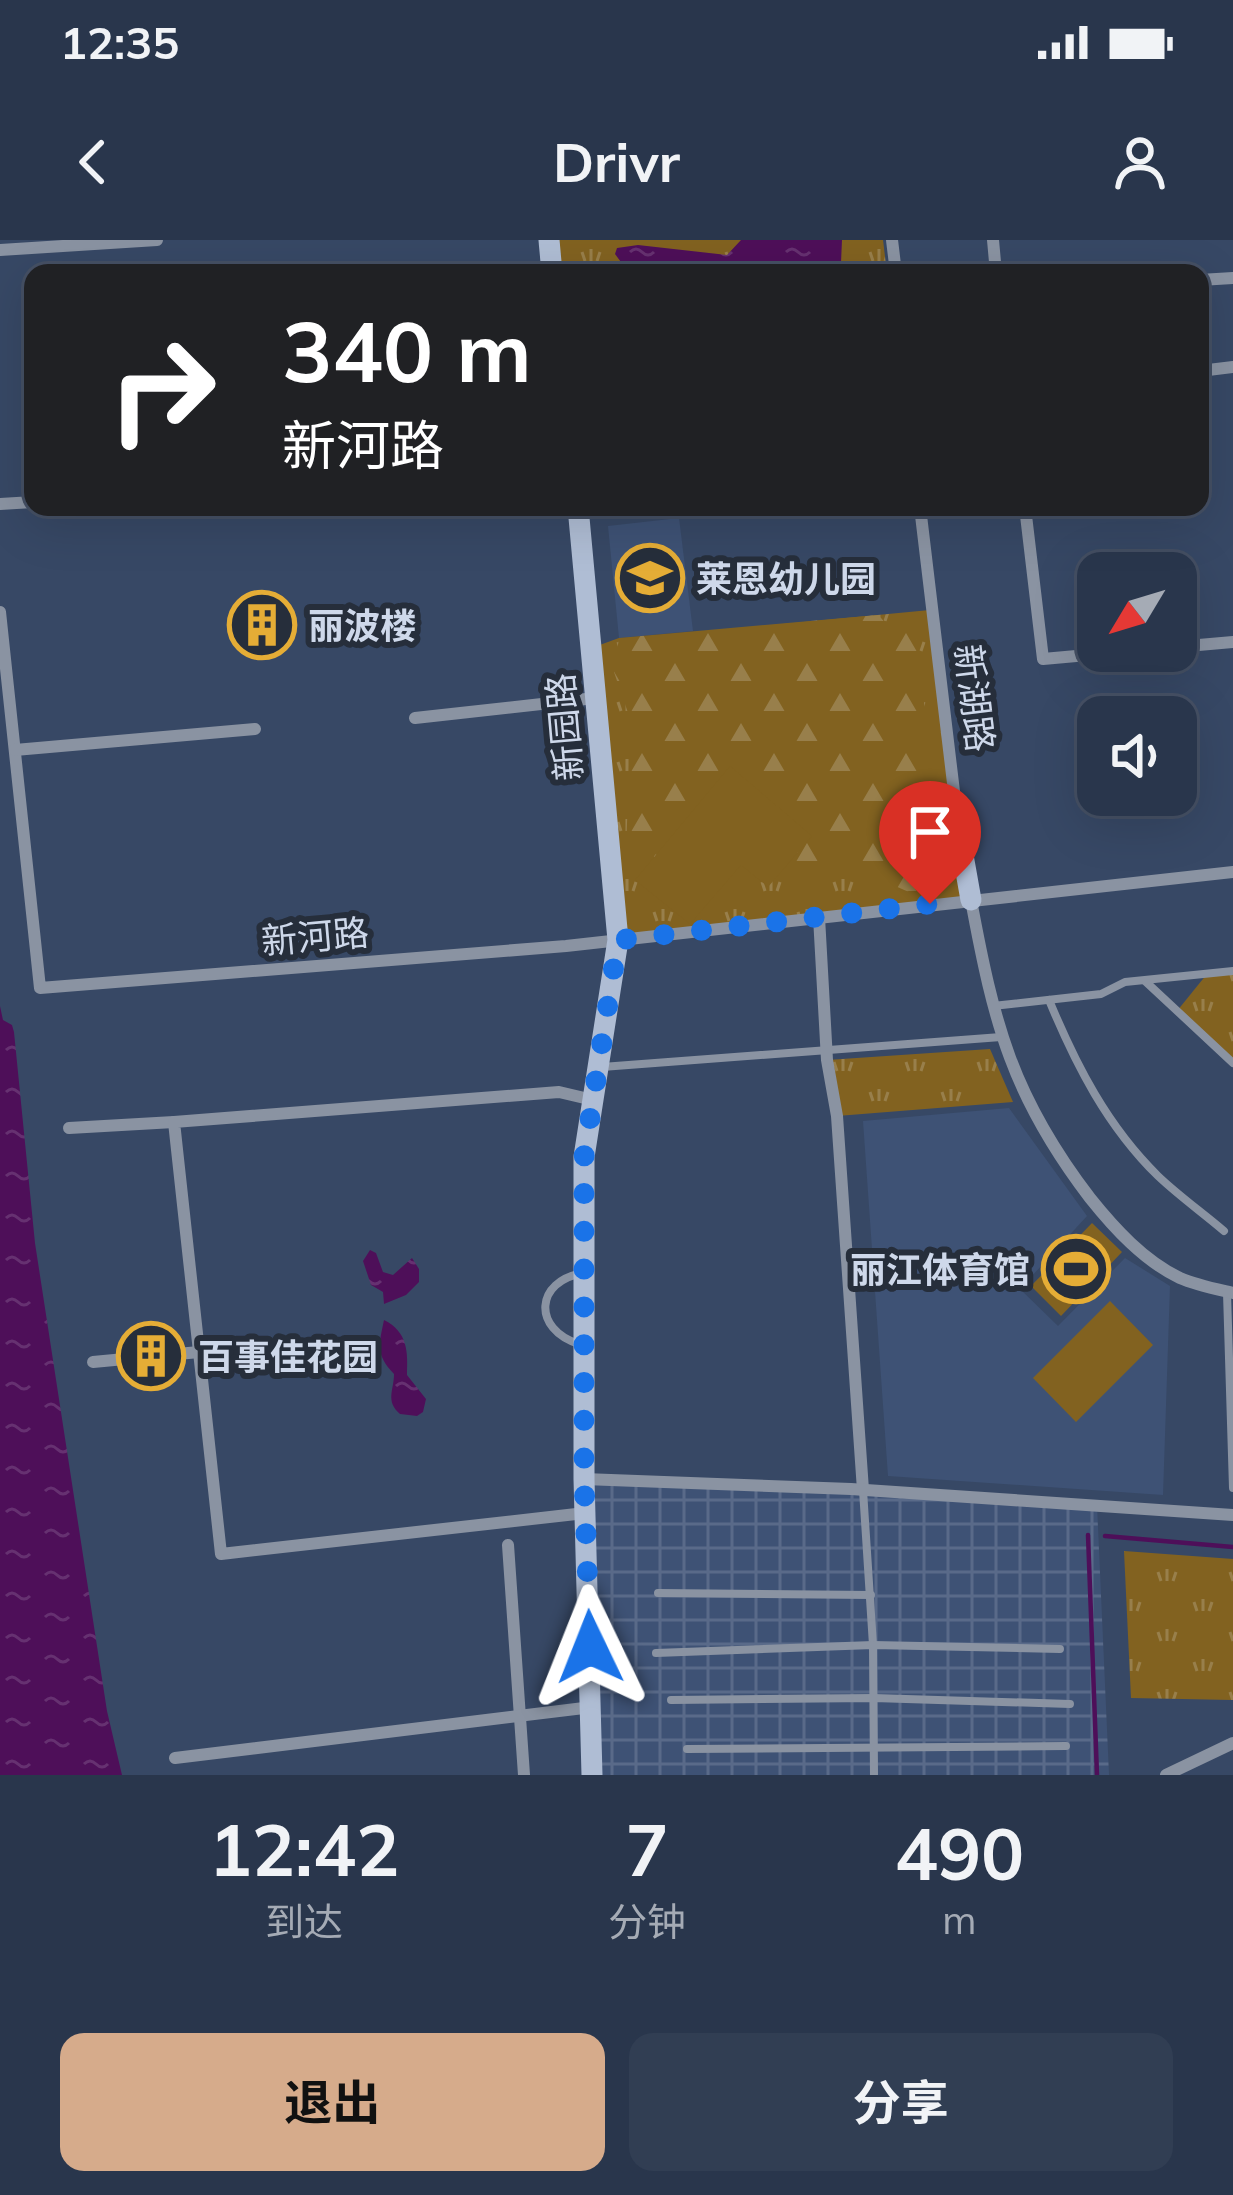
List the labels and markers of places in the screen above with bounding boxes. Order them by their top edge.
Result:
school or university icon: 莱恩幼儿园 [615,543,685,613]
place label: 莱恩幼儿园 [696,556,876,601]
building icon: 丽波楼 [227,590,297,660]
place label: 丽波楼 [308,603,416,648]
pin [879,781,981,904]
sports icon: 丽江体育馆 [1041,1234,1111,1304]
place label: 丽江体育馆 [850,1247,1030,1292]
building icon: 百事佳花园 [116,1321,186,1391]
place label: 百事佳花园 [198,1334,378,1379]

